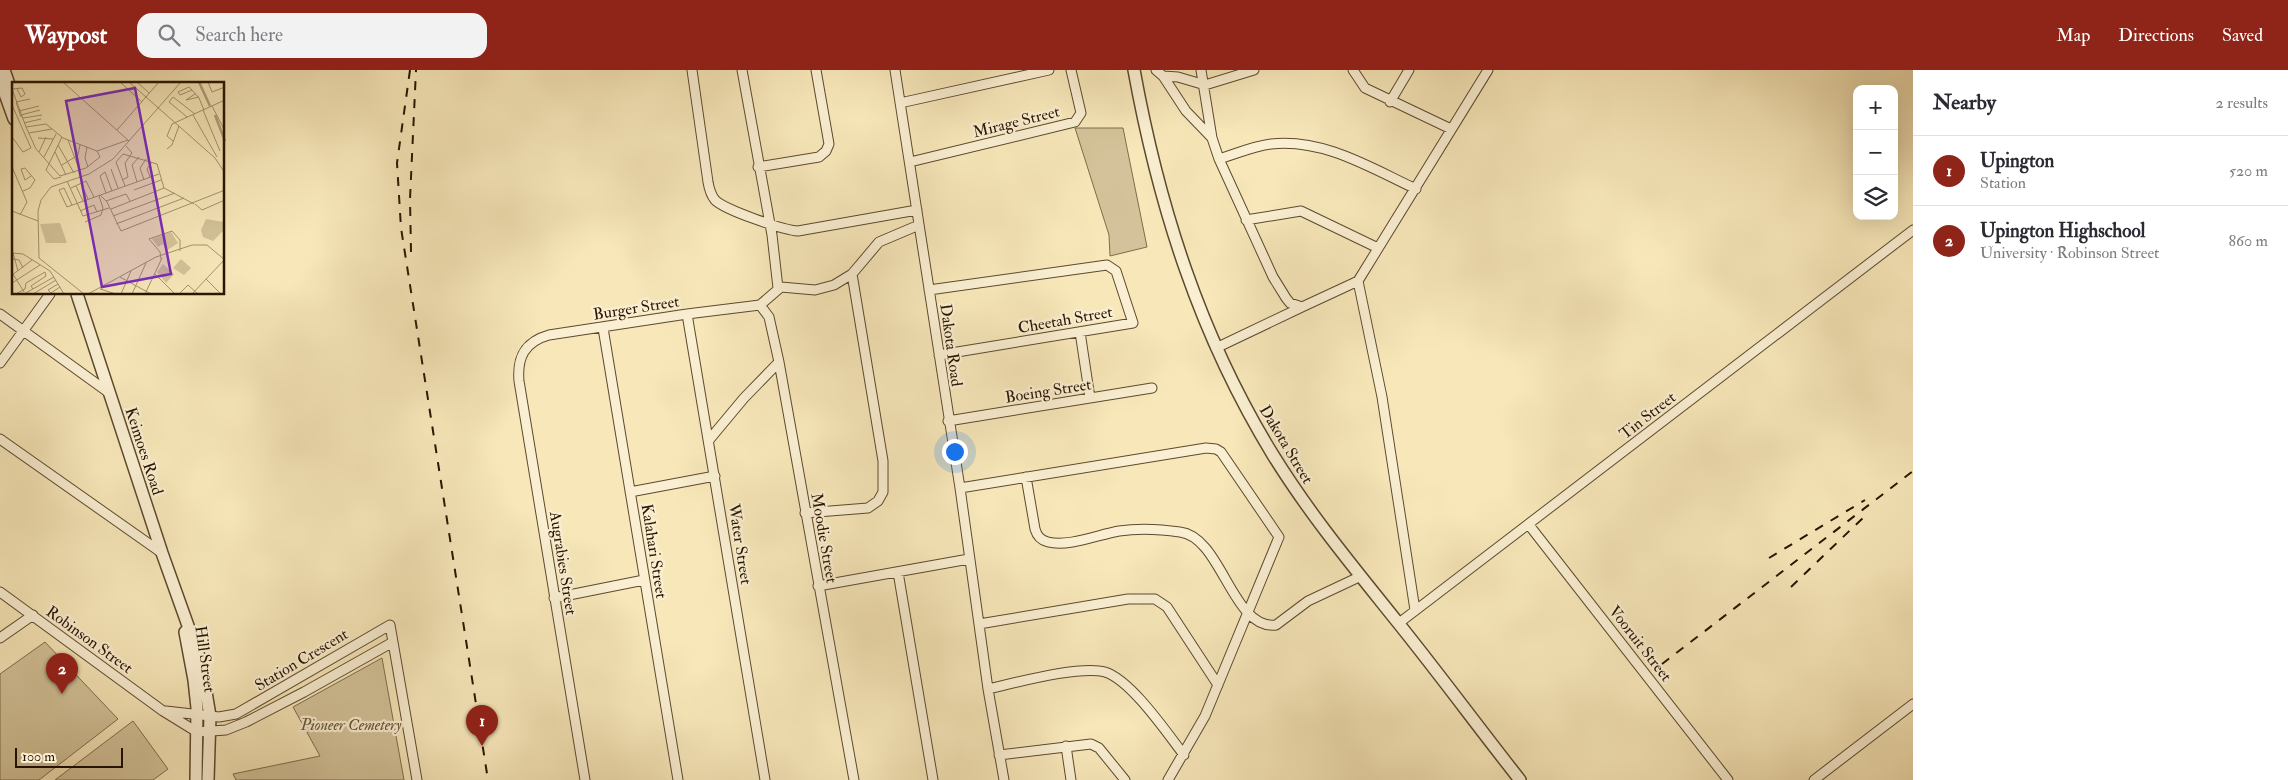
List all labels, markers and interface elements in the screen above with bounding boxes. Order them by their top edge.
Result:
search box [137,13,487,58]
text: Waypost [25,20,107,51]
icon: search [155,21,183,49]
text: Search here [195,23,283,47]
text: Map [2057,24,2090,47]
text: Directions [2118,24,2194,47]
text: Saved [2222,24,2263,47]
inset map [12,82,225,295]
map controls [1853,85,1898,220]
button: + [1853,85,1898,130]
text: Nearby [1933,89,1996,116]
text: 2 results [2215,93,2268,113]
street label: Mirage Street [971,102,1062,142]
button: − [1853,130,1898,175]
text: Upington [1980,149,2054,173]
text: 1 [1946,161,1952,181]
text: 520 m [2229,161,2268,181]
text: Station [1980,173,2026,193]
button: layers [1853,175,1898,220]
text: Upington Highschool [1980,219,2145,243]
text: 2 [1945,231,1953,251]
text: 860 m [2228,231,2268,251]
text: University · Robinson Street [1980,243,2159,263]
street label: Burger Street [592,291,681,325]
street label: Cheetah Street [1016,302,1114,338]
street label: Dakota Road [935,303,967,388]
street label: Boeing Street [1004,374,1093,408]
street label: Tin Street [1615,388,1680,444]
street label: Dakota Street [1255,401,1317,488]
street label: Keimoes Road [120,405,168,498]
your location [942,439,968,465]
street label: Moodie Street [806,491,842,585]
street label: Water Street [724,501,756,586]
street label: Kalahari Street [637,502,671,600]
street label: Augrabies Street [545,509,581,617]
street label: Robinson Street [42,602,137,678]
street label: Vooruit Street [1604,602,1676,686]
street label: Hill Street [190,624,220,694]
street label: Station Crescent [251,624,352,696]
pin: 2 [46,653,78,694]
pin: 1 [466,705,498,746]
park label: Pioneer Cemetery [300,715,402,735]
scale bar [15,745,122,768]
text: 100 m [22,748,55,765]

